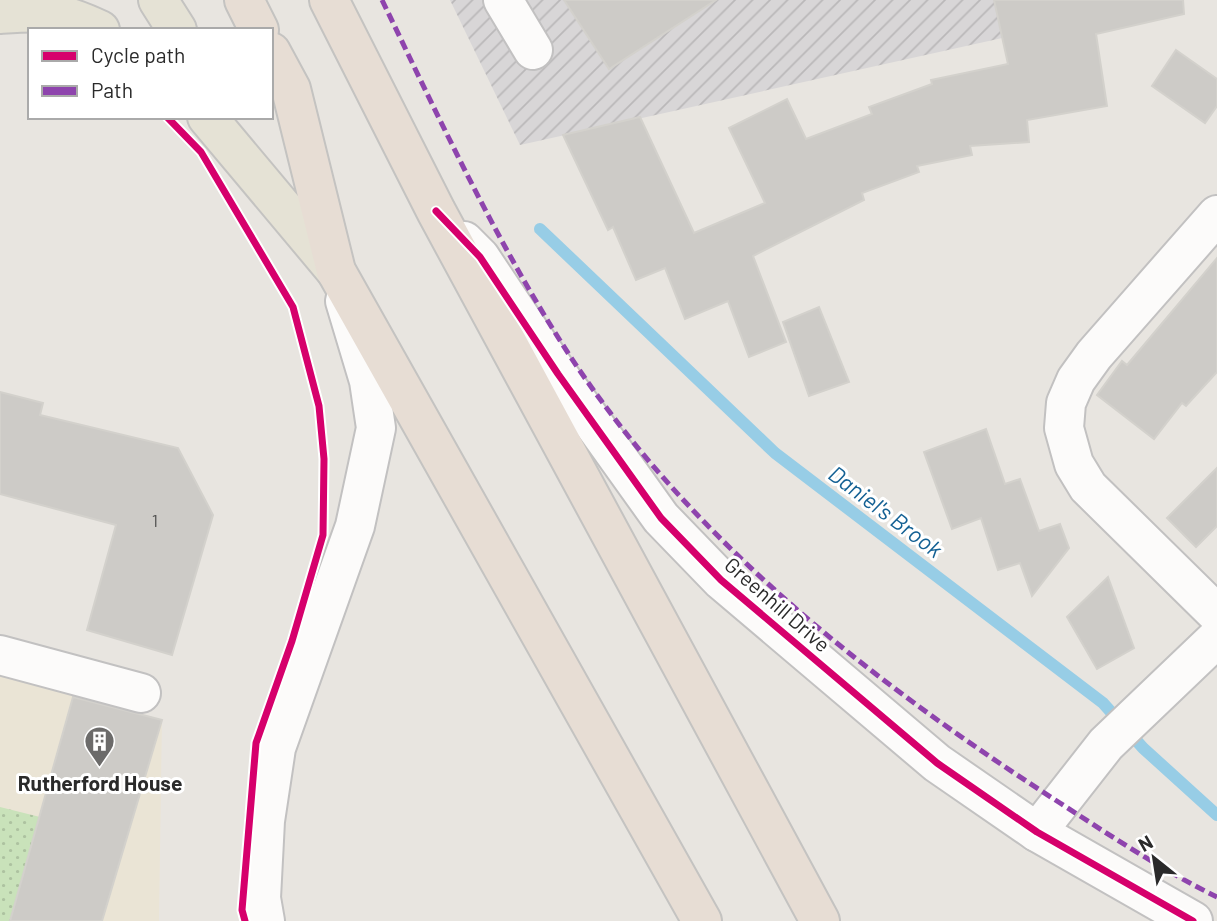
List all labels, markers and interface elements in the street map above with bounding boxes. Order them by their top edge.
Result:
legend [28,28,273,119]
text: Cycle path [91,42,185,67]
text: Path [91,77,133,102]
water label: Daniel's Brook [824,459,948,563]
house number: 1 [152,509,158,531]
street label: Greenhill Drive [720,551,836,657]
building icon: Rutherford House [83,725,117,769]
place label: Rutherford House [18,770,182,795]
north arrow [1119,823,1189,893]
text: N [1134,830,1156,856]

